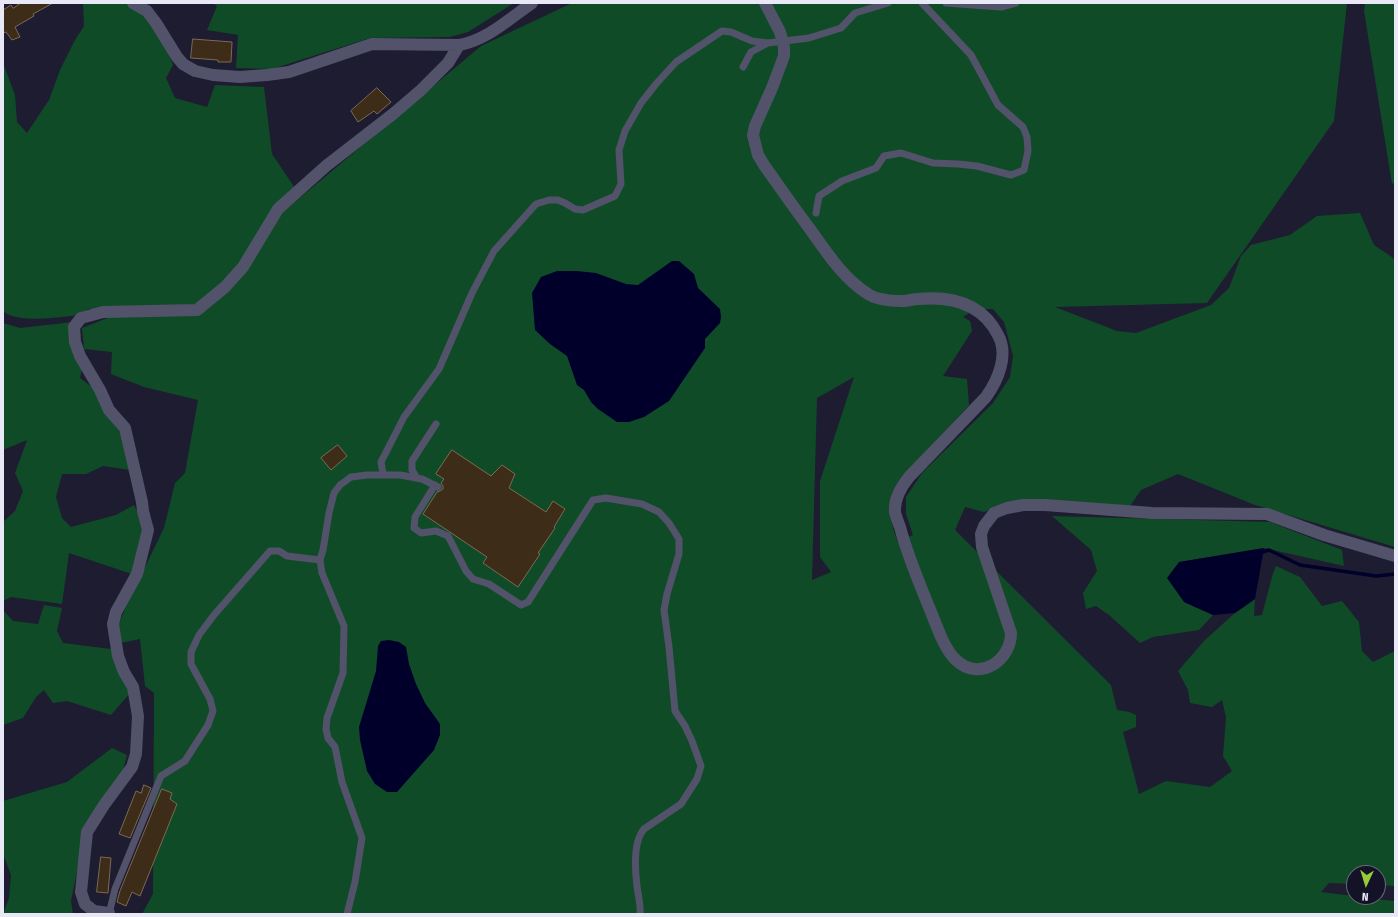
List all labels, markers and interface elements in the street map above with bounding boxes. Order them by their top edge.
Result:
north arrow [1346,865,1386,905]
text: N [1361,890,1369,903]

